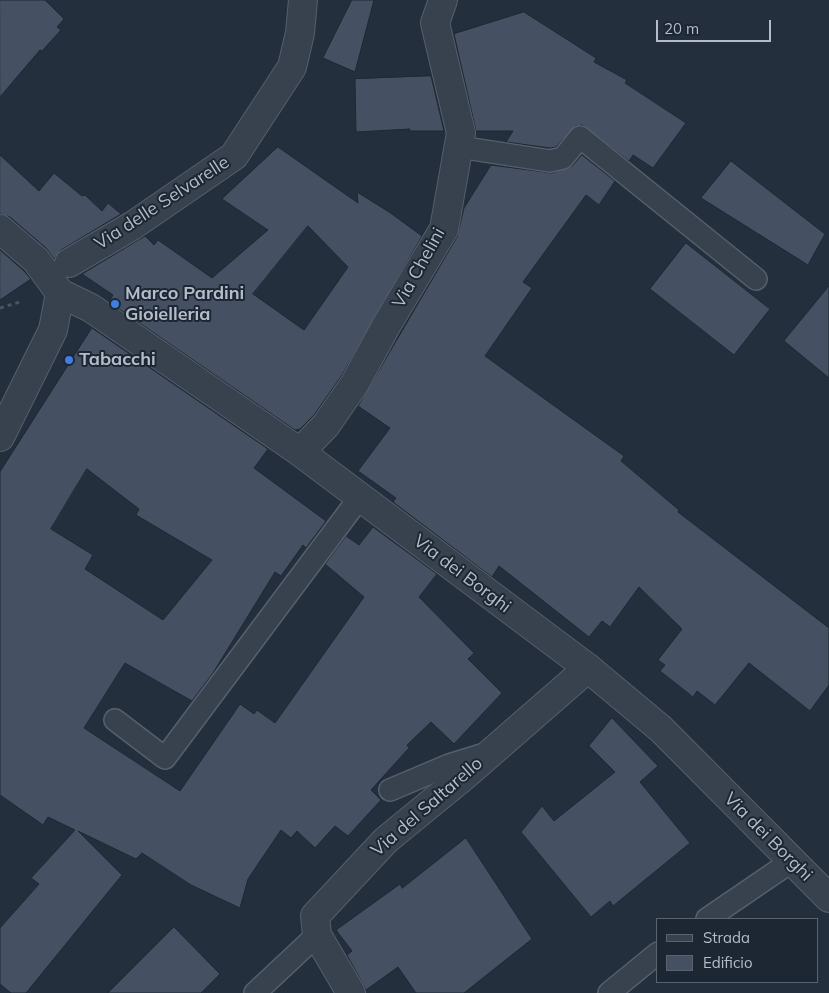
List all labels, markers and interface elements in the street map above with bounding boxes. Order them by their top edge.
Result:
scale bar [659,10,774,42]
text: 20 m [664,19,699,38]
street label: Via delle Selvarelle [91,151,233,255]
street label: Via Chelini [388,224,450,312]
place label: Marco Pardini Gioielleria [125,283,244,326]
marker: Marco Pardini Gioielleria [109,298,121,310]
place label: Tabacchi [79,349,156,371]
marker: Tabacchi [63,354,75,366]
street label: Via dei Borghi [409,530,515,618]
street label: Via del Saltarello [367,753,487,861]
street label: Via dei Borghi [719,788,817,886]
legend [656,918,819,983]
text: Strada [703,928,750,947]
text: Edificio [703,953,753,972]

